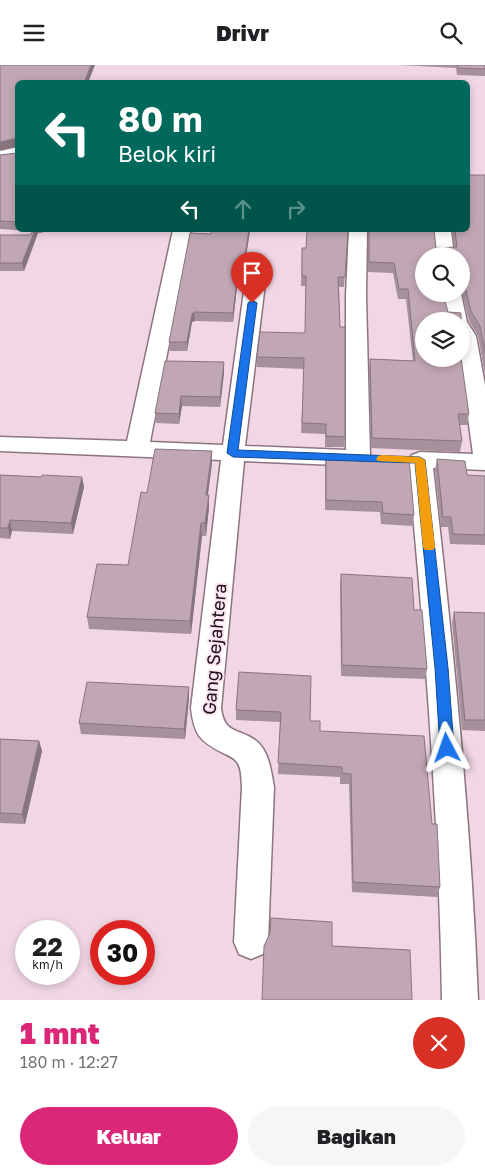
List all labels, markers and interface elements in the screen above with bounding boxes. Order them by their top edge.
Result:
icon: menu [20,19,48,47]
text: Drivr [216,19,269,46]
icon: search [437,19,465,47]
text: 80 m [118,98,203,140]
icon: left [35,100,100,165]
text: Belok kiri [118,140,216,167]
icon: left [176,195,204,223]
icon: ahead [229,195,257,223]
icon: right [282,195,310,223]
map controls [415,247,470,367]
button: search [415,247,470,302]
pin [231,252,273,303]
icon: arrive [238,259,266,287]
button: layers [415,312,470,367]
street label: Gang Sejahtera [197,582,231,716]
position arrow [420,721,472,773]
speed limit sign: 30 [90,920,155,985]
text: 22 [32,931,63,962]
text: km/h [32,957,63,972]
text: 1 mnt [20,1015,100,1051]
button: close [413,1017,465,1069]
text: 180 m · 12:27 [20,1052,118,1072]
button: Keluar [20,1107,238,1165]
button: Bagikan [248,1107,465,1165]

